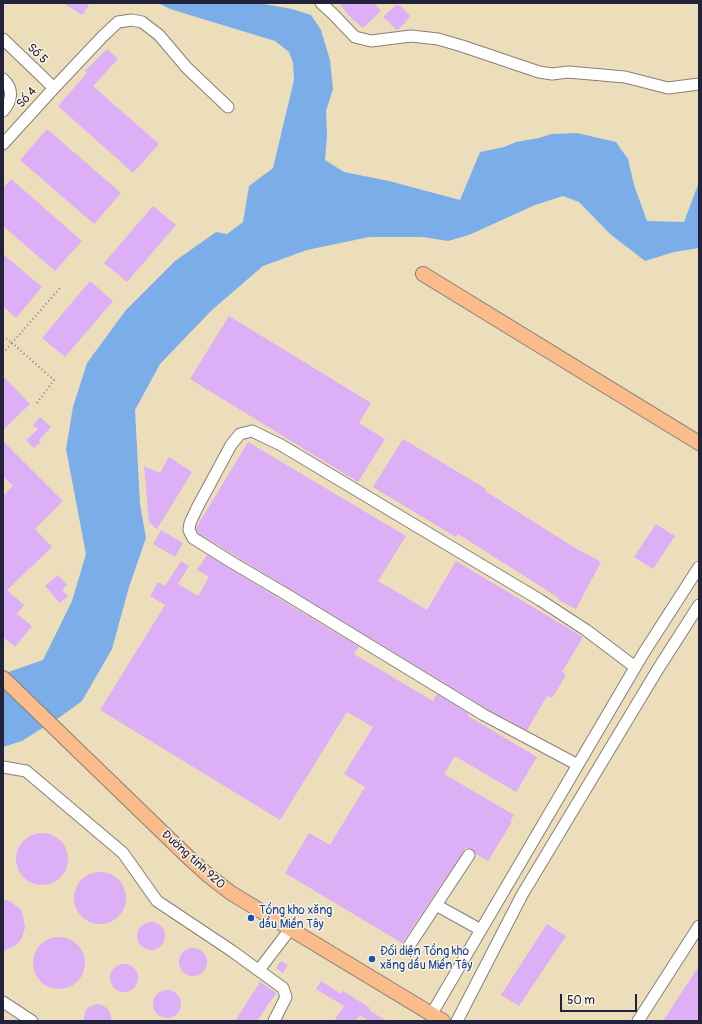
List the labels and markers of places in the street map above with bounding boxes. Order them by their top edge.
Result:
place label: Tổng kho xăng dầu Miền Tây [259,904,332,932]
marker: Tổng kho xăng dầu Miền Tây [246,913,256,923]
place label: Đối diện Tổng kho xăng dầu Miền Tây [380,945,472,973]
marker: Đối diện Tổng kho xăng dầu Miền Tây [367,954,377,964]

